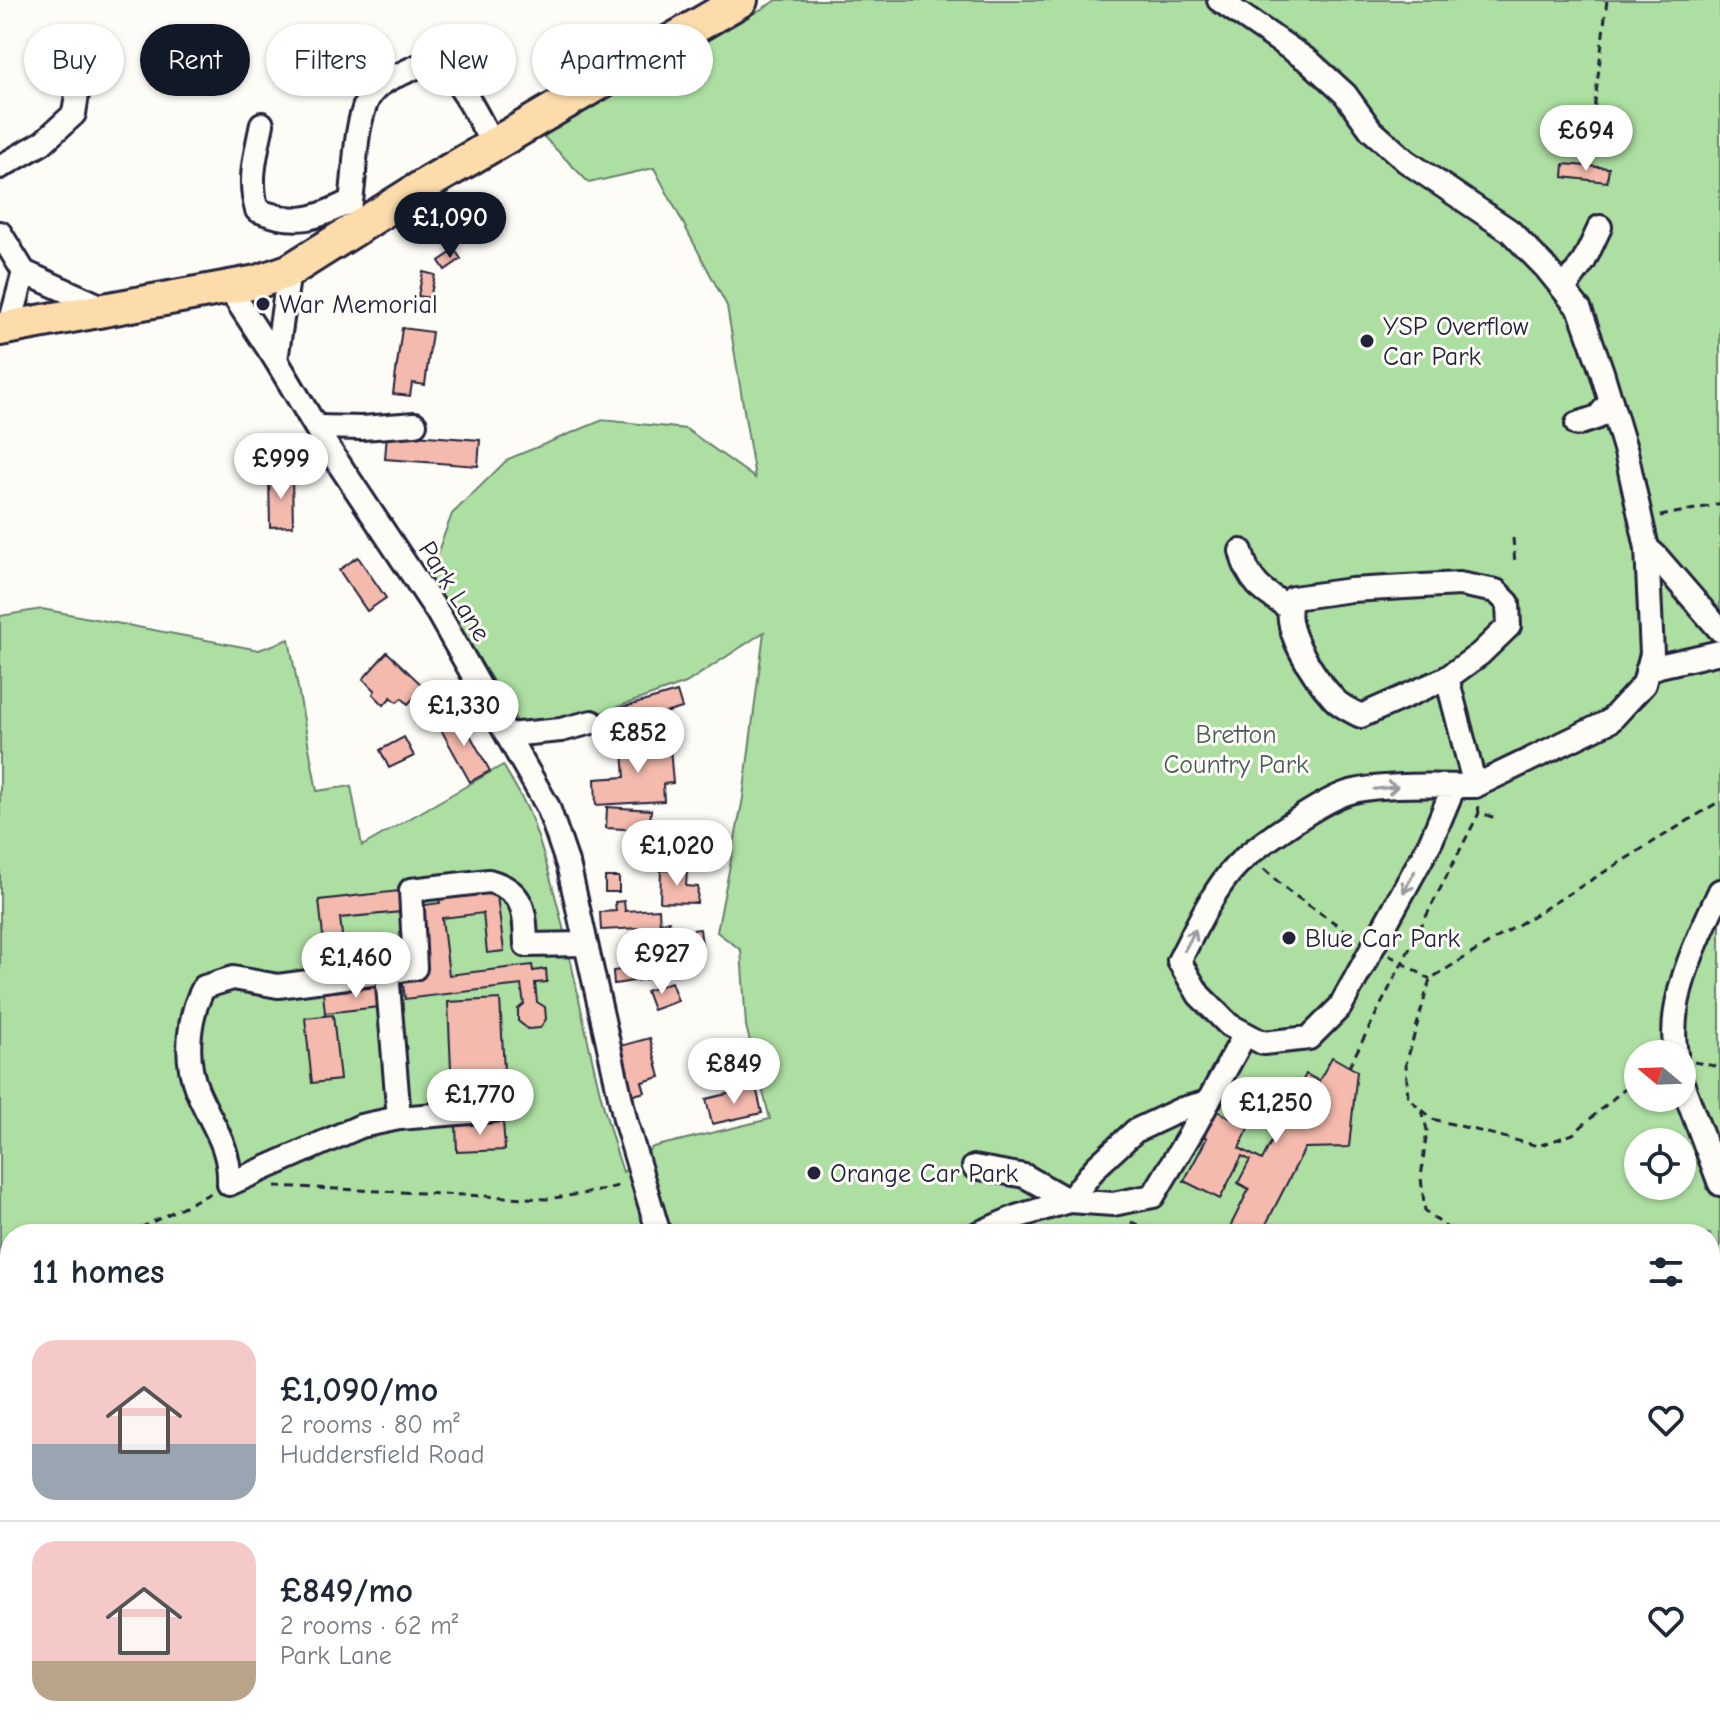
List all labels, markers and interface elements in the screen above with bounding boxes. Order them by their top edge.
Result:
chip: Buy [24,24,124,96]
chip: Rent [140,24,250,96]
chip: Filters [266,24,395,96]
chip: New [411,24,516,96]
chip: Apartment [532,24,713,96]
pin: £694 [1539,105,1633,173]
text: £694 [1558,116,1614,146]
pin: £1,090 [385,192,515,260]
text: £1,090 [412,203,488,233]
place label: War Memorial [279,290,438,320]
marker: War Memorial [254,295,272,313]
place label: YSP Overflow Car Park [1383,312,1529,372]
marker: YSP Overflow Car Park [1358,332,1376,350]
pin: £999 [234,433,328,501]
text: £999 [252,444,310,474]
street label: Park Lane [412,536,497,647]
pin: £1,330 [399,680,529,748]
text: £1,330 [428,691,500,721]
pin: £852 [591,707,685,775]
text: £852 [609,718,667,748]
park label: Bretton Country Park [1163,720,1309,780]
one-way arrow [1372,781,1399,796]
pin: £1,020 [612,820,742,888]
text: £1,020 [640,831,714,861]
one-way arrow [1401,870,1417,893]
place label: Blue Car Park [1305,924,1460,954]
pin: £927 [615,928,709,996]
one-way arrow [1183,928,1199,952]
marker: Blue Car Park [1280,929,1298,947]
pin: £1,460 [291,932,421,1000]
text: £927 [634,939,690,969]
text: £1,460 [320,943,392,973]
pin: £849 [687,1038,781,1106]
north arrow [1624,1040,1696,1112]
map controls [1624,1040,1696,1200]
text: £849 [706,1049,762,1079]
pin: £1,770 [415,1069,545,1137]
pin: £1,250 [1211,1077,1341,1145]
text: £1,770 [445,1080,515,1110]
text: £1,250 [1239,1088,1313,1118]
button: locate [1624,1128,1696,1200]
place label: Orange Car Park [830,1159,1018,1189]
marker: Orange Car Park [805,1164,823,1182]
icon: filters [1644,1250,1688,1294]
text: 11 homes [32,1252,165,1292]
text: £1,090/mo [280,1370,438,1410]
icon: home [96,1372,192,1468]
icon: heart [1644,1398,1688,1442]
text: 2 rooms · 80 m² [280,1410,460,1440]
text: Huddersfield Road [280,1440,485,1470]
text: £849/mo [280,1571,413,1611]
icon: home [96,1573,192,1669]
icon: heart [1644,1599,1688,1643]
text: 2 rooms · 62 m² [280,1611,458,1641]
text: Park Lane [280,1641,392,1671]

